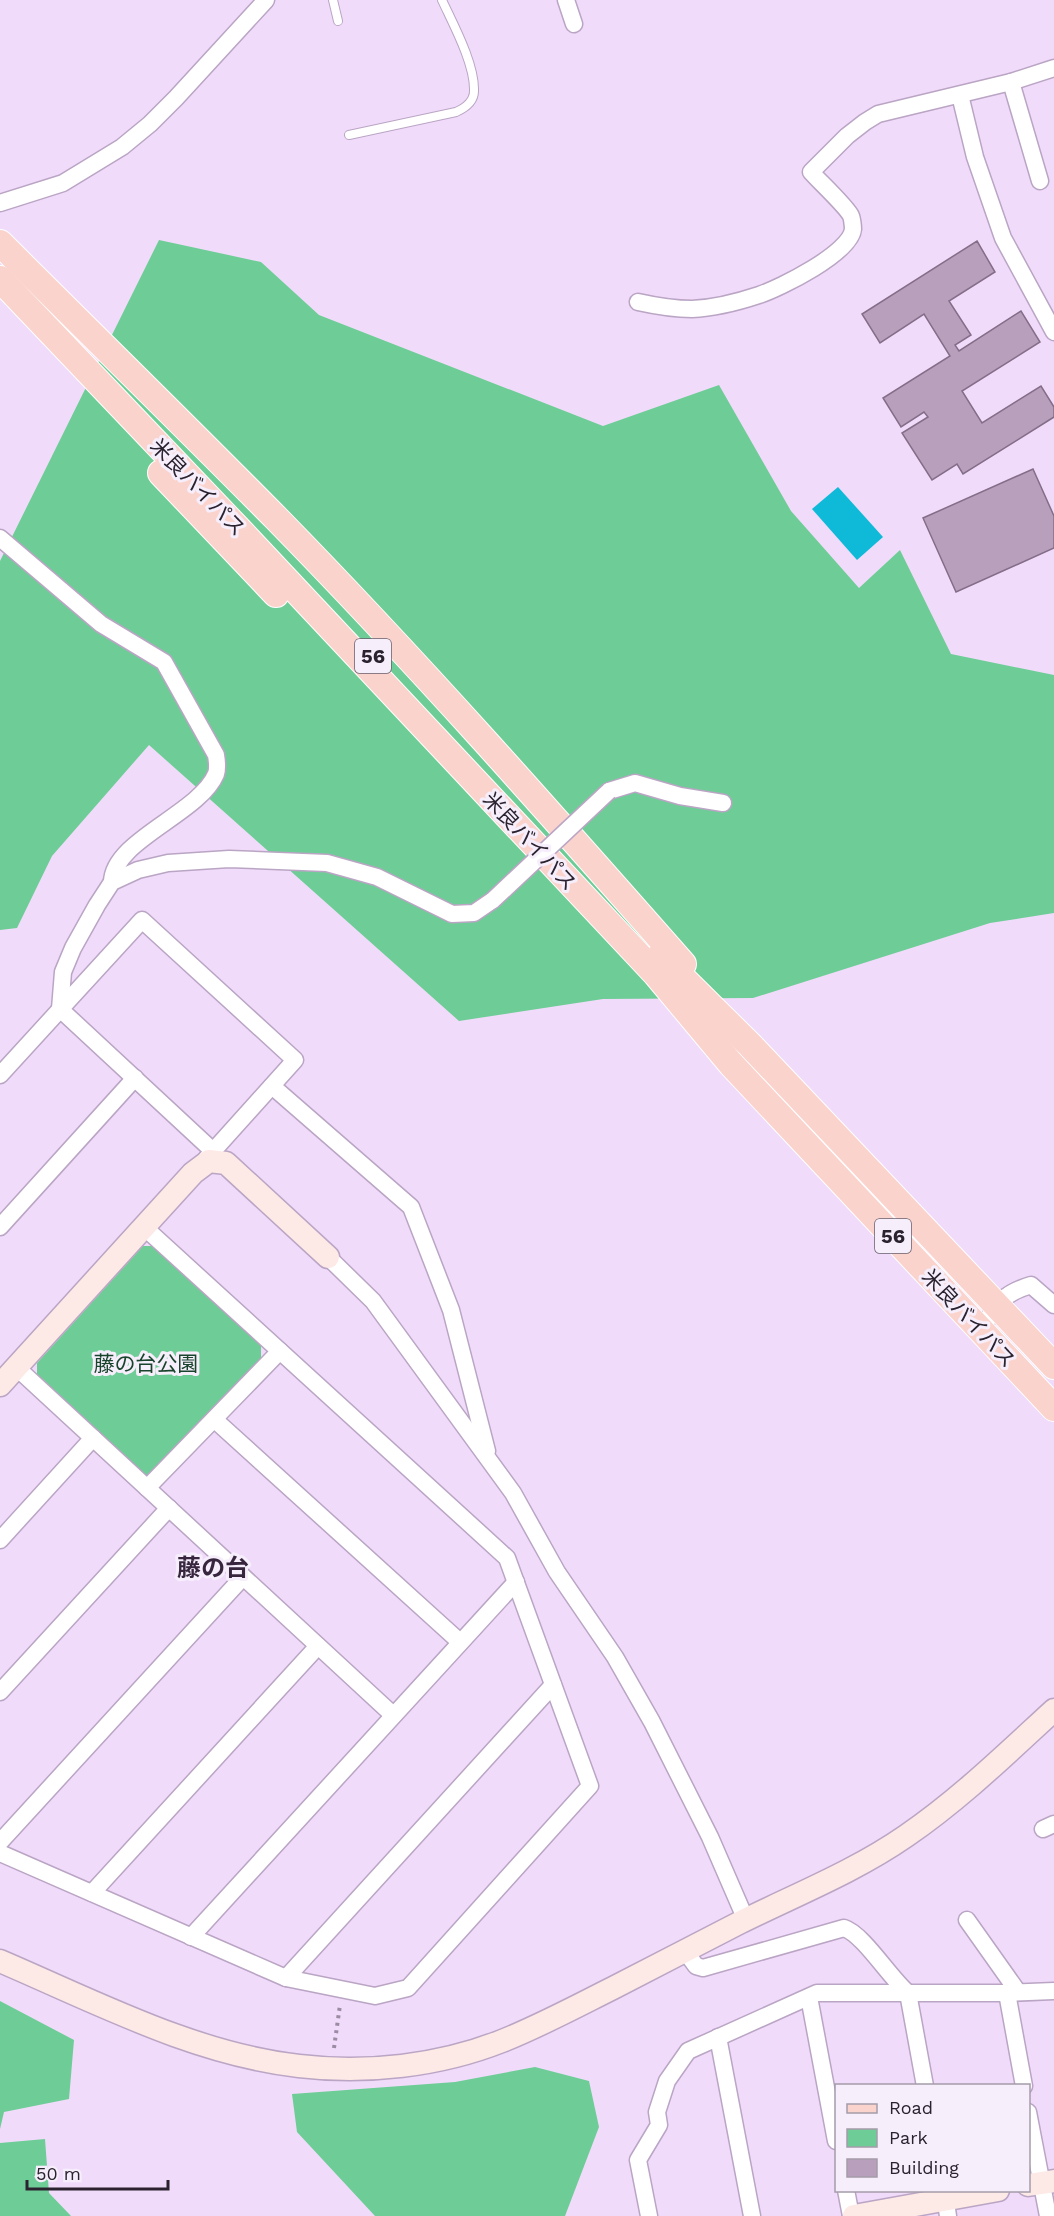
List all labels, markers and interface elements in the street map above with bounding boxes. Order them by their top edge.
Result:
street label: 米良バイパス [145,433,251,541]
road number: 56 [355,639,391,673]
street label: 米良バイパス [478,787,582,895]
road number: 56 [875,1219,911,1253]
street label: 米良バイパス [917,1264,1021,1372]
park label: 藤の台公園 [94,1351,199,1376]
district label: 藤の台 [177,1554,249,1582]
legend [835,2084,1030,2192]
text: Road [889,2097,933,2118]
text: Park [889,2127,928,2148]
scale bar [27,2153,168,2191]
text: Building [889,2157,959,2178]
text: 50 m [36,2163,81,2184]

